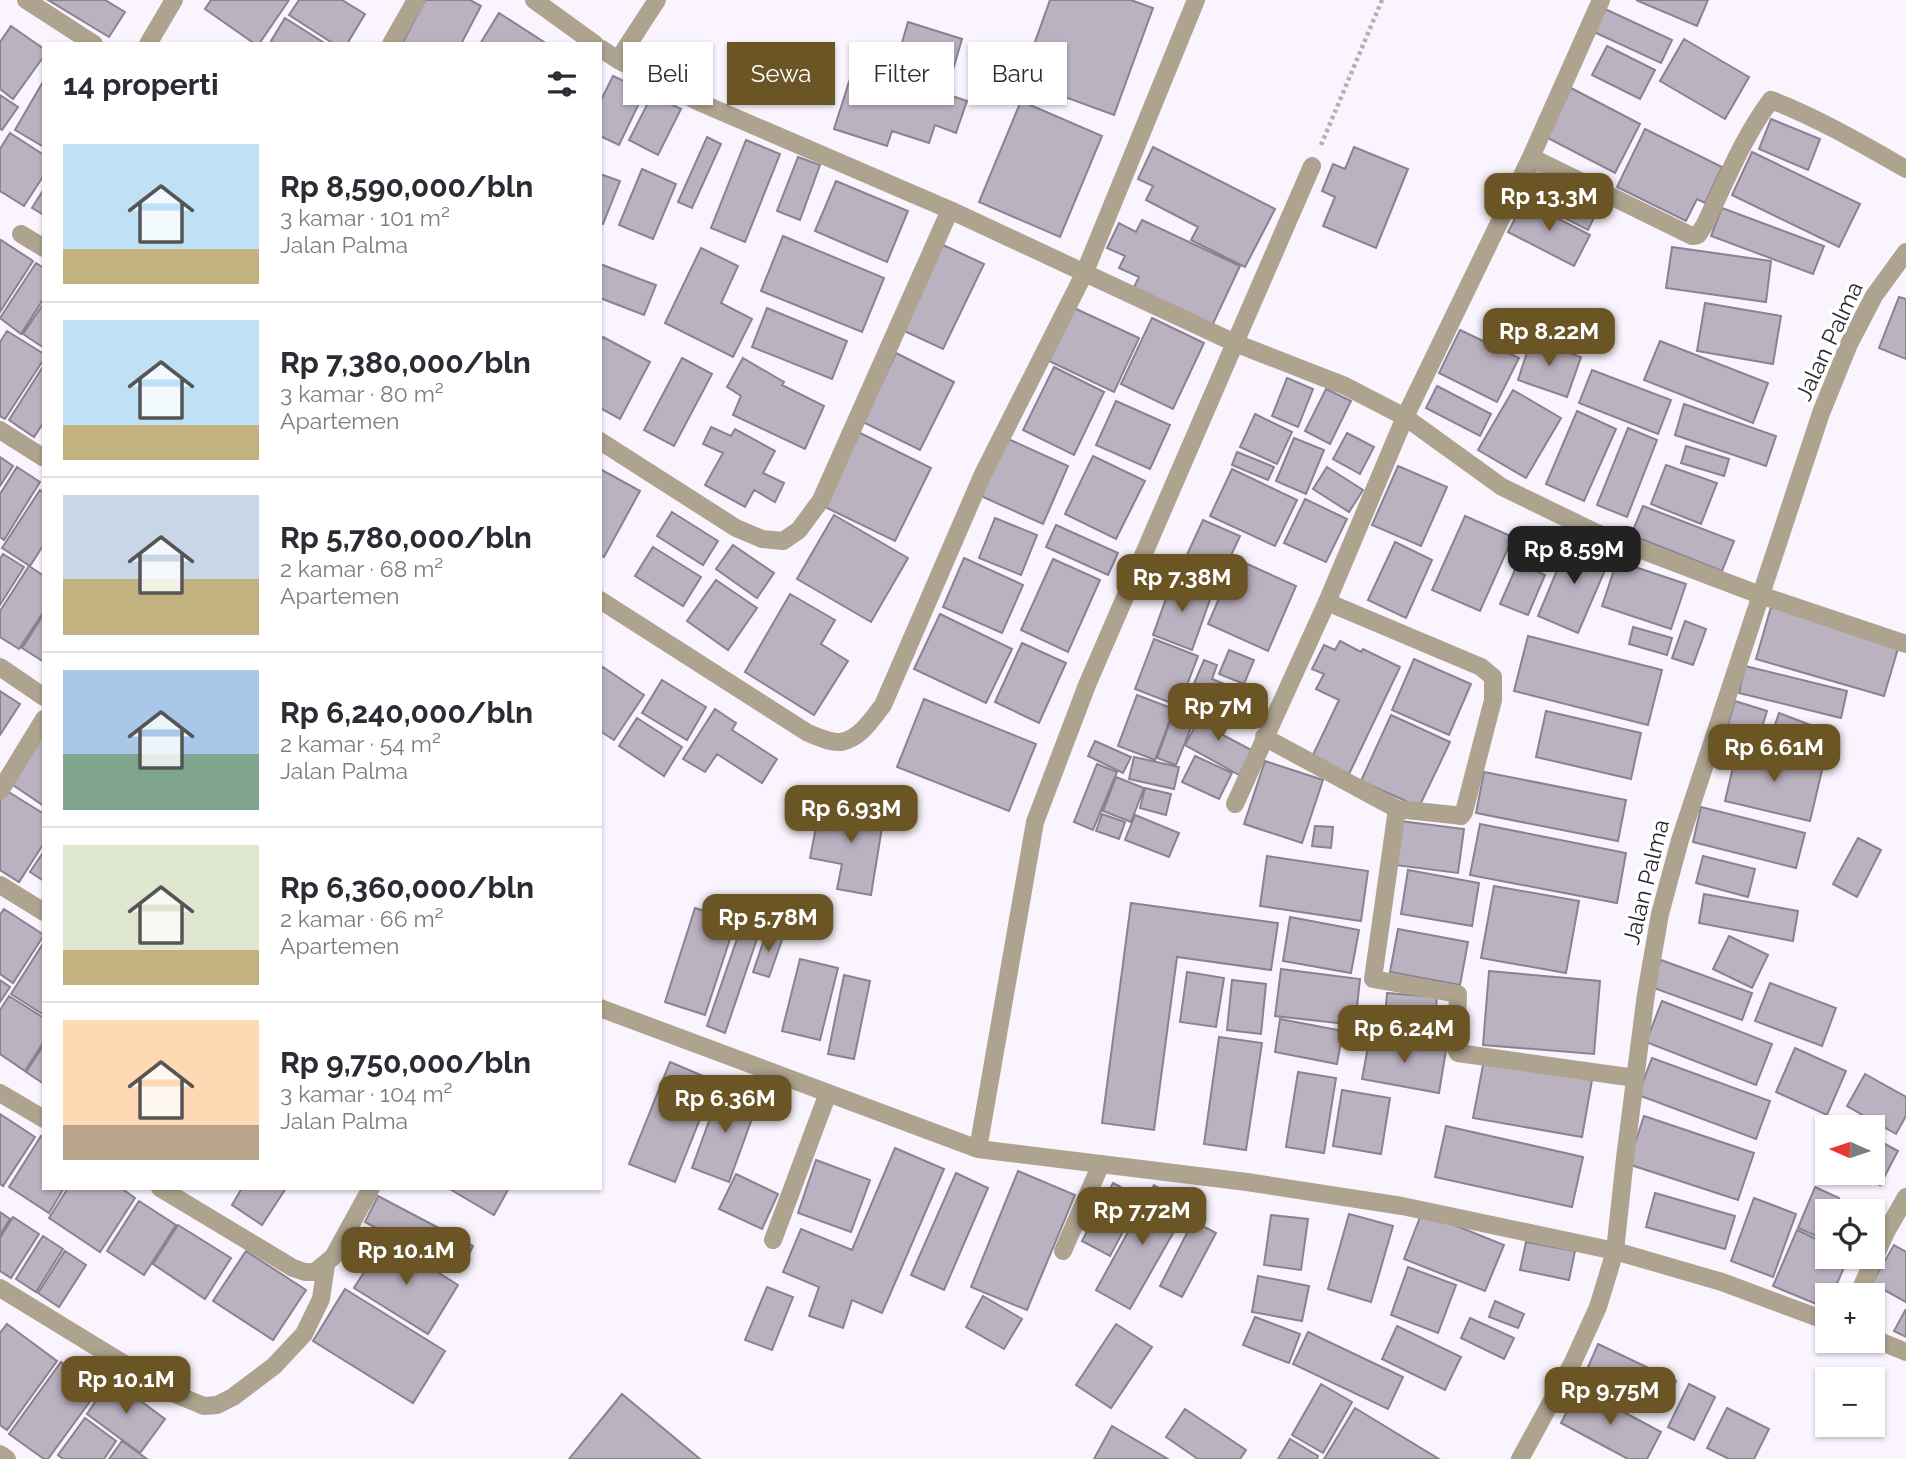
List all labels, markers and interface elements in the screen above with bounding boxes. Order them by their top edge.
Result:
chip: Beli [623,42,713,105]
chip: Sewa [727,42,835,105]
chip: Filter [849,42,954,105]
chip: Baru [968,42,1067,105]
icon: filters [543,65,581,103]
text: 14 properti [63,67,219,102]
text: Rp 8,590,000/bln [280,169,533,204]
icon: home [119,172,203,256]
pin: Rp 13.3M [1477,174,1621,233]
text: Rp 13.3M [1500,182,1598,209]
text: 3 kamar · 101 m² [280,204,450,231]
text: Jalan Palma [280,231,408,258]
street label: Jalan Palma [1789,277,1868,405]
pin: Rp 8.22M [1477,308,1621,368]
text: Rp 8.22M [1499,317,1599,344]
text: Rp 7,380,000/bln [280,345,531,380]
icon: home [119,348,203,432]
text: 3 kamar · 80 m² [280,380,444,407]
text: Apartemen [280,407,399,434]
text: Rp 5,780,000/bln [280,520,532,555]
icon: home [119,523,203,607]
pin: Rp 8.59M [1502,526,1646,586]
text: Rp 8.59M [1524,535,1624,562]
pin: Rp 7.38M [1110,554,1254,614]
text: 2 kamar · 68 m² [280,555,443,582]
text: Rp 7.38M [1133,563,1231,590]
text: Apartemen [280,582,399,609]
pin: Rp 7M [1169,684,1267,743]
text: Rp 7M [1184,692,1252,719]
text: Rp 6,240,000/bln [280,695,533,730]
icon: home [119,698,203,782]
pin: Rp 6.61M [1702,724,1846,784]
text: 2 kamar · 54 m² [280,730,441,757]
text: Rp 6.61M [1724,733,1824,760]
text: Jalan Palma [280,757,408,784]
pin: Rp 6.93M [779,786,923,845]
text: Rp 6.93M [801,794,901,821]
street label: Jalan Palma [1617,816,1674,947]
text: Rp 6,360,000/bln [280,870,534,905]
icon: home [119,873,203,957]
pin: Rp 5.78M [696,894,840,954]
text: Rp 5.78M [718,903,818,930]
text: 2 kamar · 66 m² [280,905,443,932]
text: Apartemen [280,932,399,959]
pin: Rp 6.24M [1332,1006,1476,1065]
text: Rp 6.24M [1354,1014,1454,1041]
text: Rp 9,750,000/bln [280,1045,531,1080]
icon: home [119,1048,203,1132]
pin: Rp 6.36M [653,1076,797,1135]
text: 3 kamar · 104 m² [280,1080,453,1107]
text: Rp 6.36M [674,1084,776,1111]
text: Jalan Palma [280,1107,408,1134]
north arrow [1815,1115,1885,1185]
map controls [1815,1115,1885,1437]
pin: Rp 7.72M [1070,1188,1214,1247]
text: Rp 7.72M [1093,1196,1191,1223]
button: locate [1815,1199,1885,1269]
pin: Rp 10.1M [334,1228,478,1287]
text: Rp 10.1M [357,1236,455,1263]
button: + [1815,1283,1885,1353]
pin: Rp 10.1M [54,1356,198,1416]
text: Rp 10.1M [77,1365,175,1392]
button: − [1815,1367,1885,1437]
pin: Rp 9.75M [1538,1368,1682,1427]
text: Rp 9.75M [1561,1376,1659,1403]

